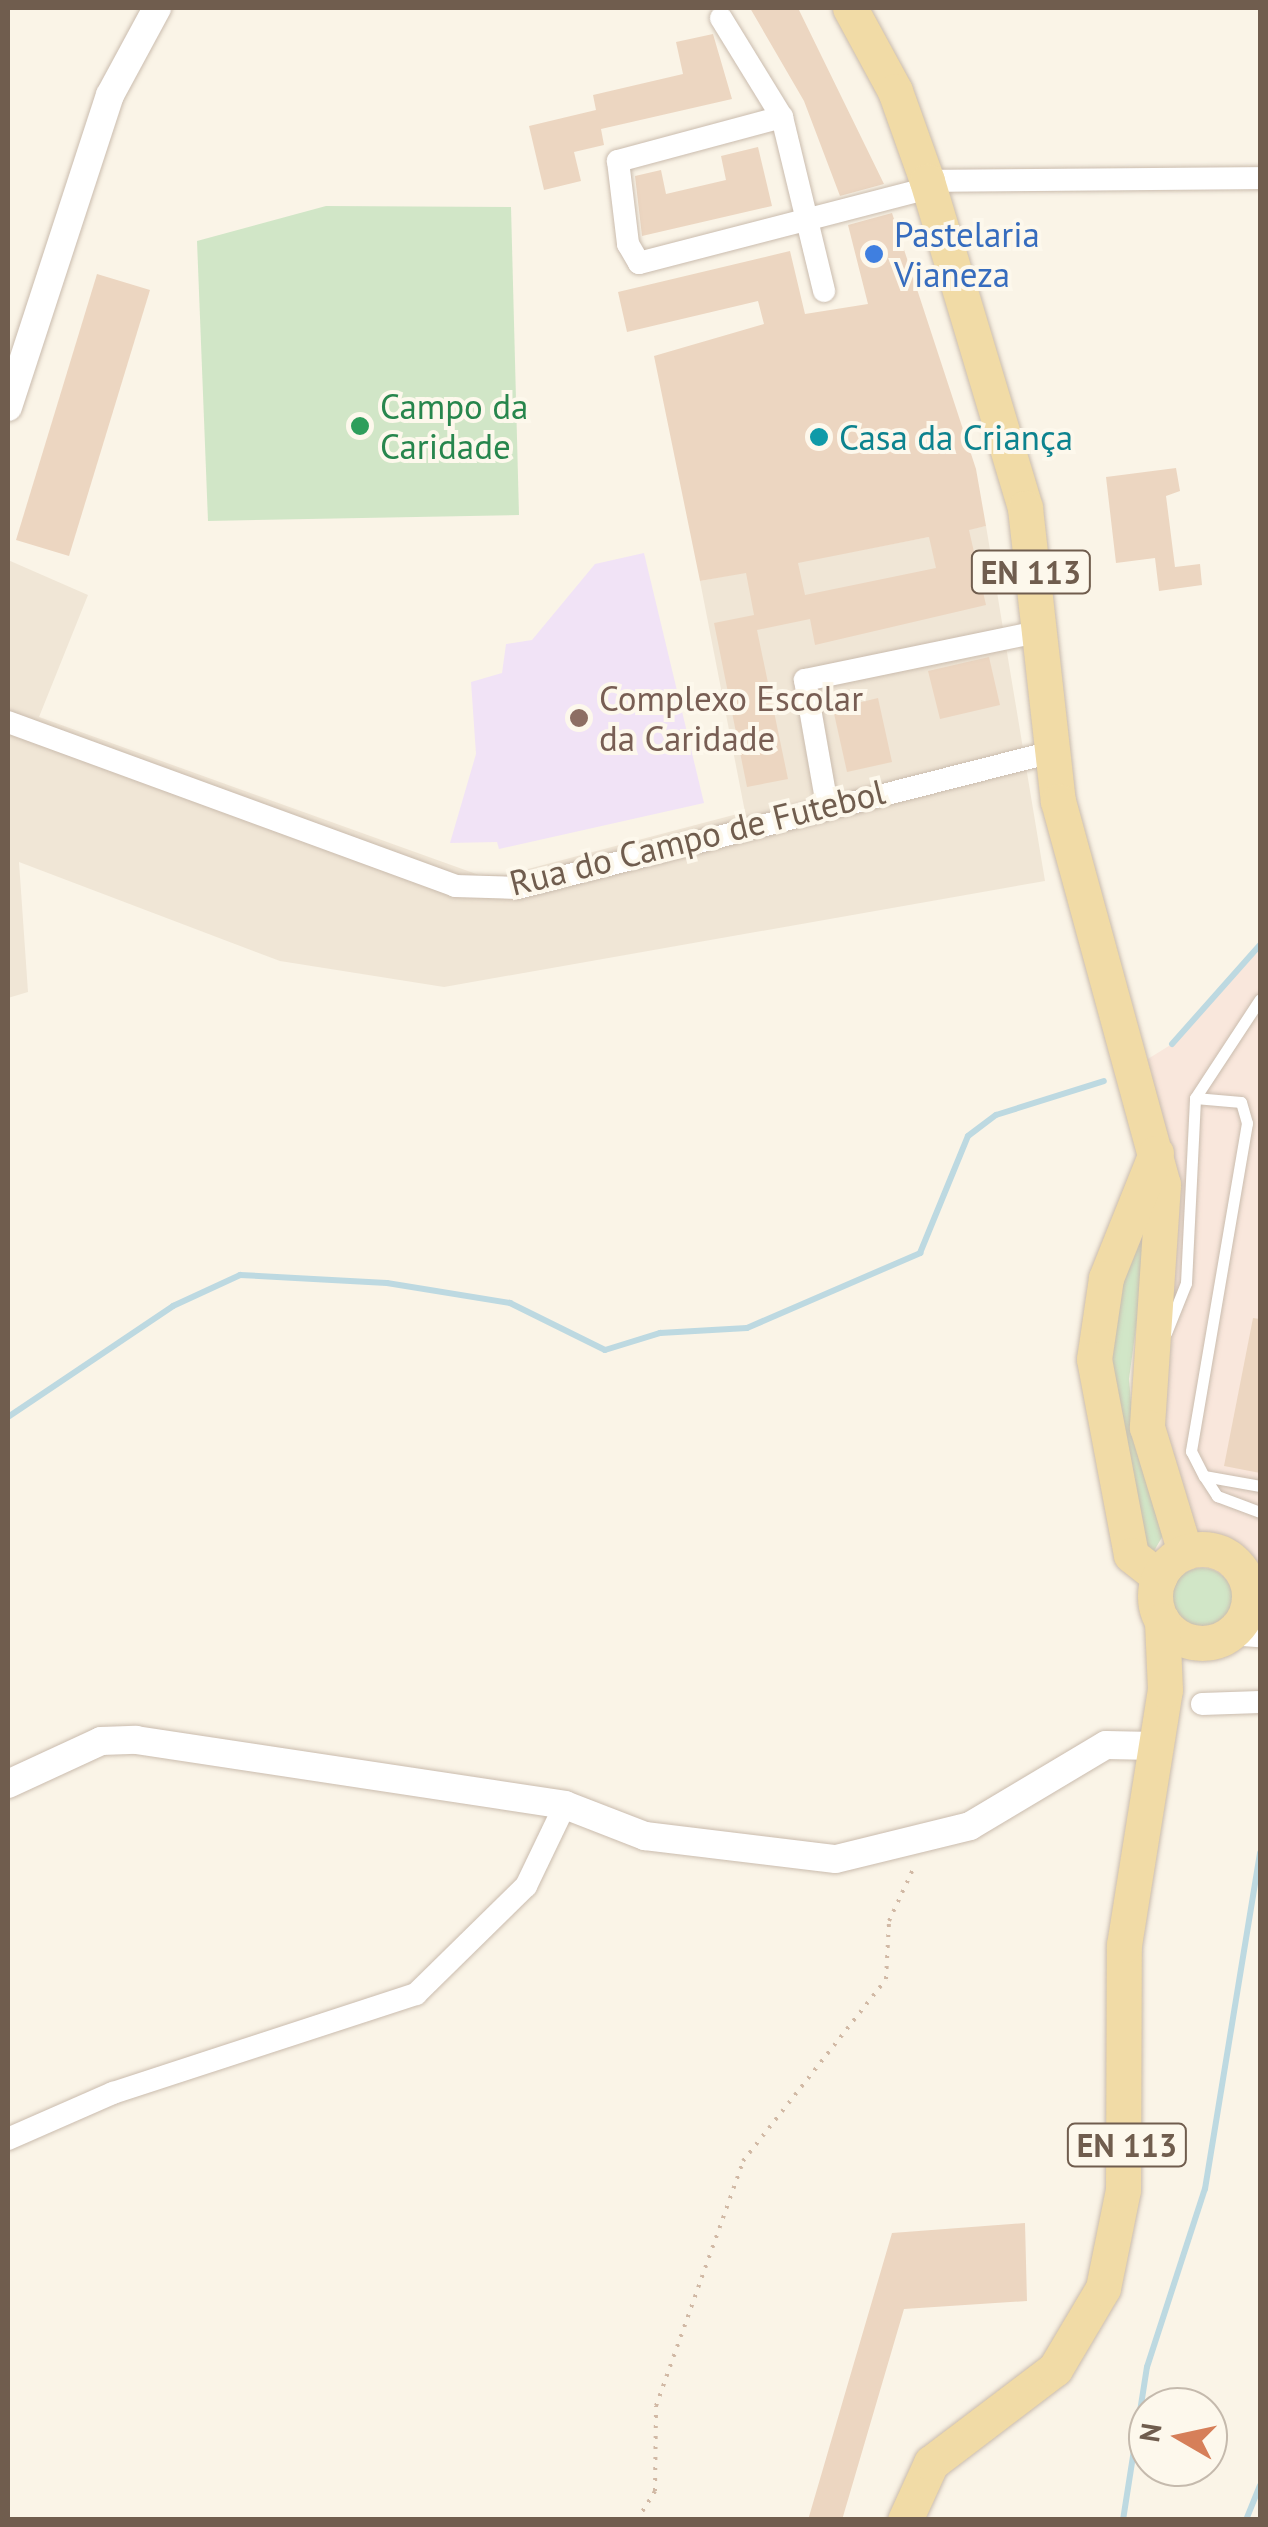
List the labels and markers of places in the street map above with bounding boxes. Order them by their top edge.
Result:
place label: Pastelaria Vianeza [894,213,1040,295]
marker: Pastelaria Vianeza [863,243,885,265]
place label: Campo da Caridade [380,385,528,467]
marker: Campo da Caridade [349,415,371,437]
place label: Casa da Criança [839,416,1073,458]
marker: Casa da Criança [808,426,830,448]
place label: Complexo Escolar da Caridade [599,677,863,759]
marker: Complexo Escolar da Caridade [568,707,590,729]

